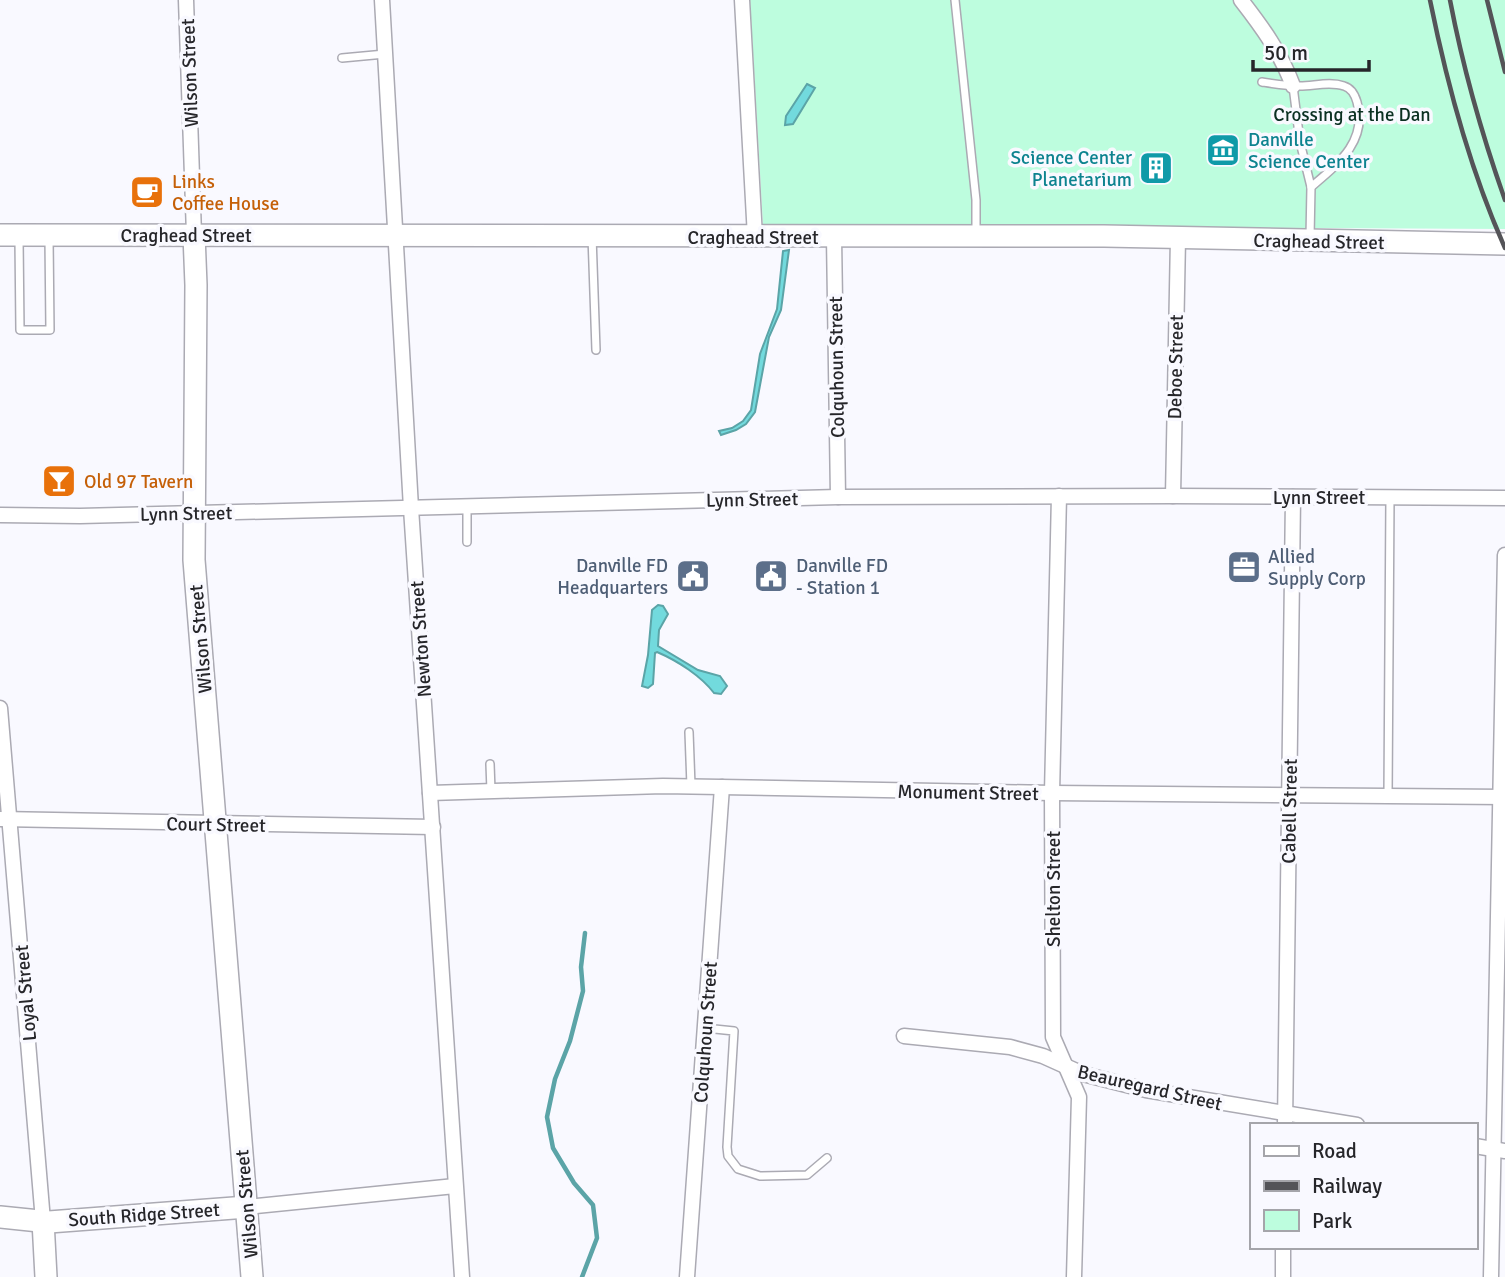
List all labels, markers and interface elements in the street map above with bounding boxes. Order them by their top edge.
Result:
street label: Wilson Street [176,18,204,128]
scale bar [1253,28,1368,72]
text: 50 m [1264,40,1308,66]
park label: Crossing at the Dan [1273,103,1431,127]
place label: Danville Science Center [1248,128,1369,174]
museum icon: Danville Science Center [1204,131,1242,169]
place label: Science Center Planetarium [1011,146,1132,192]
building icon: Science Center Planetarium [1137,149,1175,187]
place label: Links Coffee House [172,170,279,216]
cafe icon: Links Coffee House [128,173,166,211]
street label: Craghead Street [120,224,252,248]
street label: Craghead Street [687,226,819,250]
street label: Craghead Street [1253,229,1385,255]
street label: Colquhoun Street [824,296,850,438]
street label: Deboe Street [1163,314,1189,420]
bar icon: Old 97 Tavern [40,462,78,500]
place label: Old 97 Tavern [84,470,193,494]
street label: Lynn Street [1273,486,1366,510]
street label: Lynn Street [706,487,799,513]
street label: Lynn Street [140,501,233,527]
place label: Allied Supply Corp [1268,545,1366,591]
office icon: Allied Supply Corp [1225,548,1263,586]
place label: Danville FD Headquarters [557,554,668,600]
place label: Danville FD - Station 1 [796,554,888,600]
public building icon: Danville FD Headquarters [674,557,712,595]
public building icon: Danville FD - Station 1 [752,557,790,595]
street label: Newton Street [405,580,437,698]
street label: Wilson Street [184,583,218,694]
street label: Cabell Street [1277,758,1303,864]
street label: Monument Street [897,780,1039,806]
street label: Court Street [166,812,266,838]
street label: Shelton Street [1042,831,1066,947]
street label: Loyal Street [10,943,42,1042]
street label: Colquhoun Street [689,960,723,1104]
street label: Beauregard Street [1075,1060,1225,1116]
legend [1250,1123,1477,1249]
text: Road [1312,1138,1357,1164]
street label: Wilson Street [230,1148,264,1259]
text: Railway [1312,1173,1382,1199]
street label: South Ridge Street [67,1198,221,1232]
text: Park [1312,1208,1353,1234]

